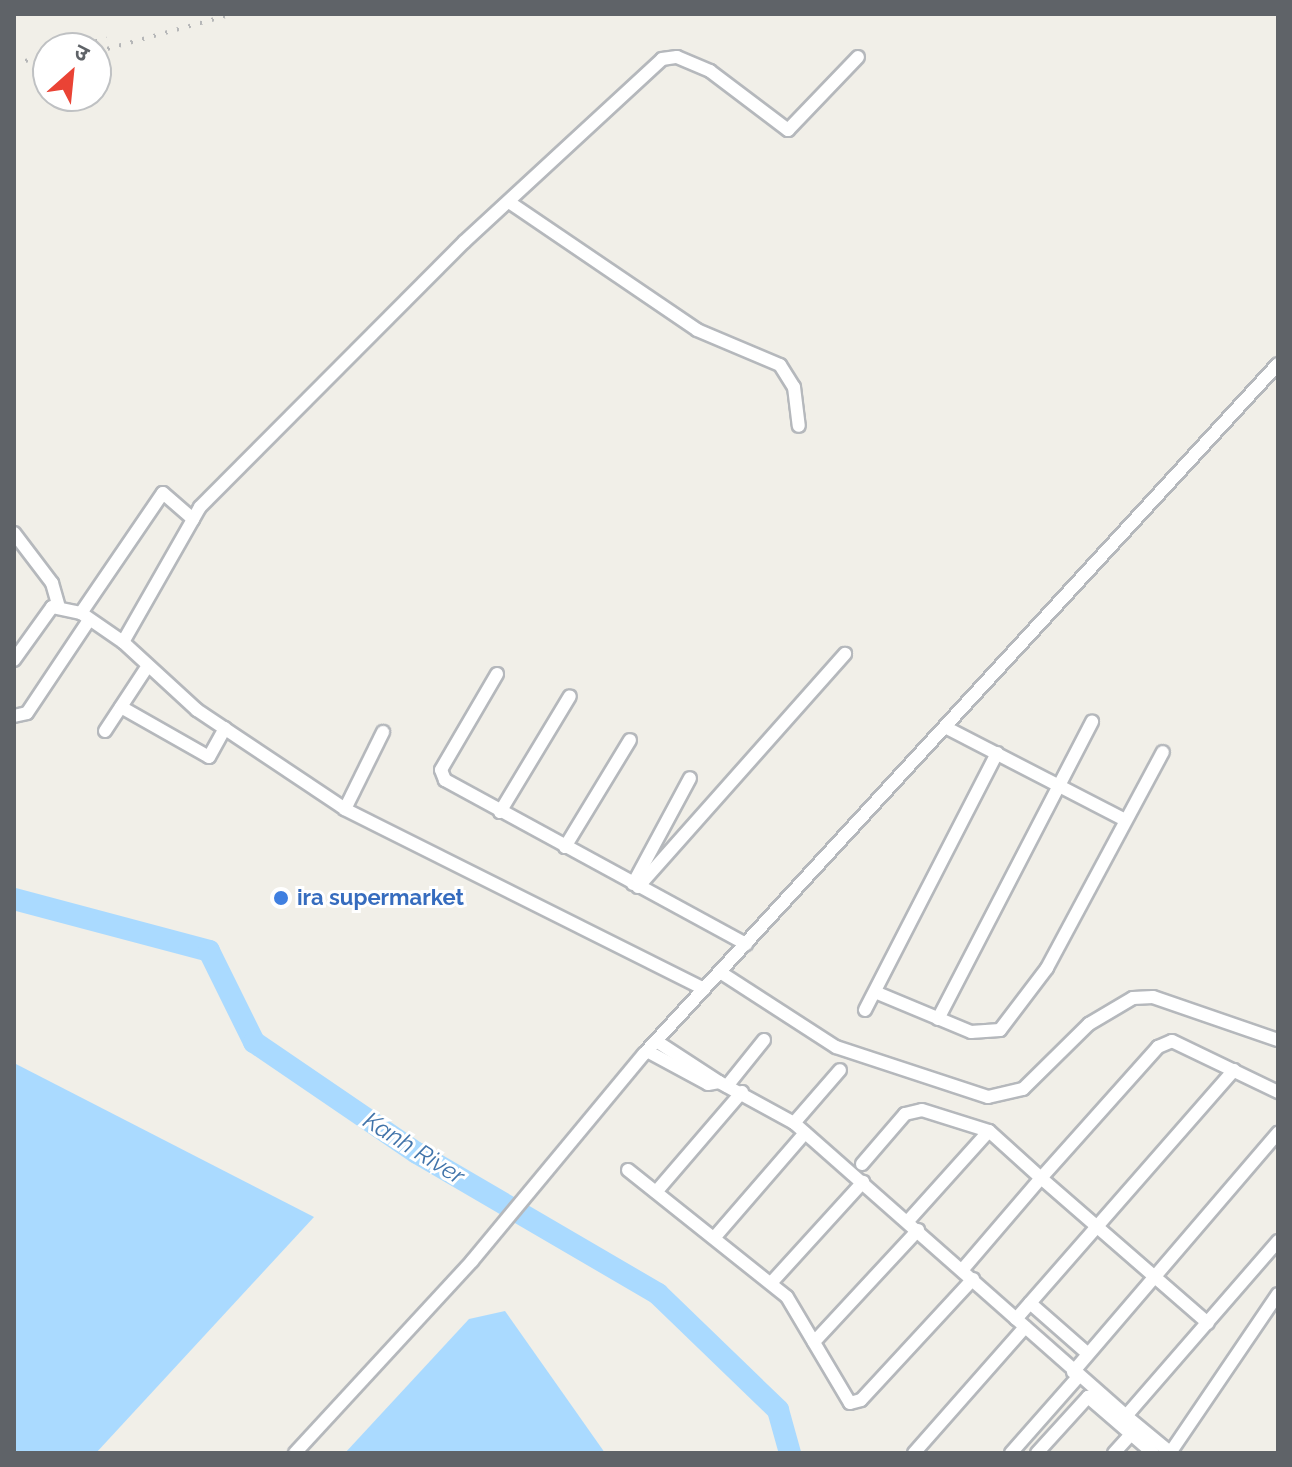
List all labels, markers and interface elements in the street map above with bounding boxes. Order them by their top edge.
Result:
north arrow [32,32,112,112]
text: उ [70,38,94,67]
place label: ira supermarket [297,885,464,911]
marker: ira supermarket [272,889,290,907]
water label: Kanh River [358,1106,470,1190]

